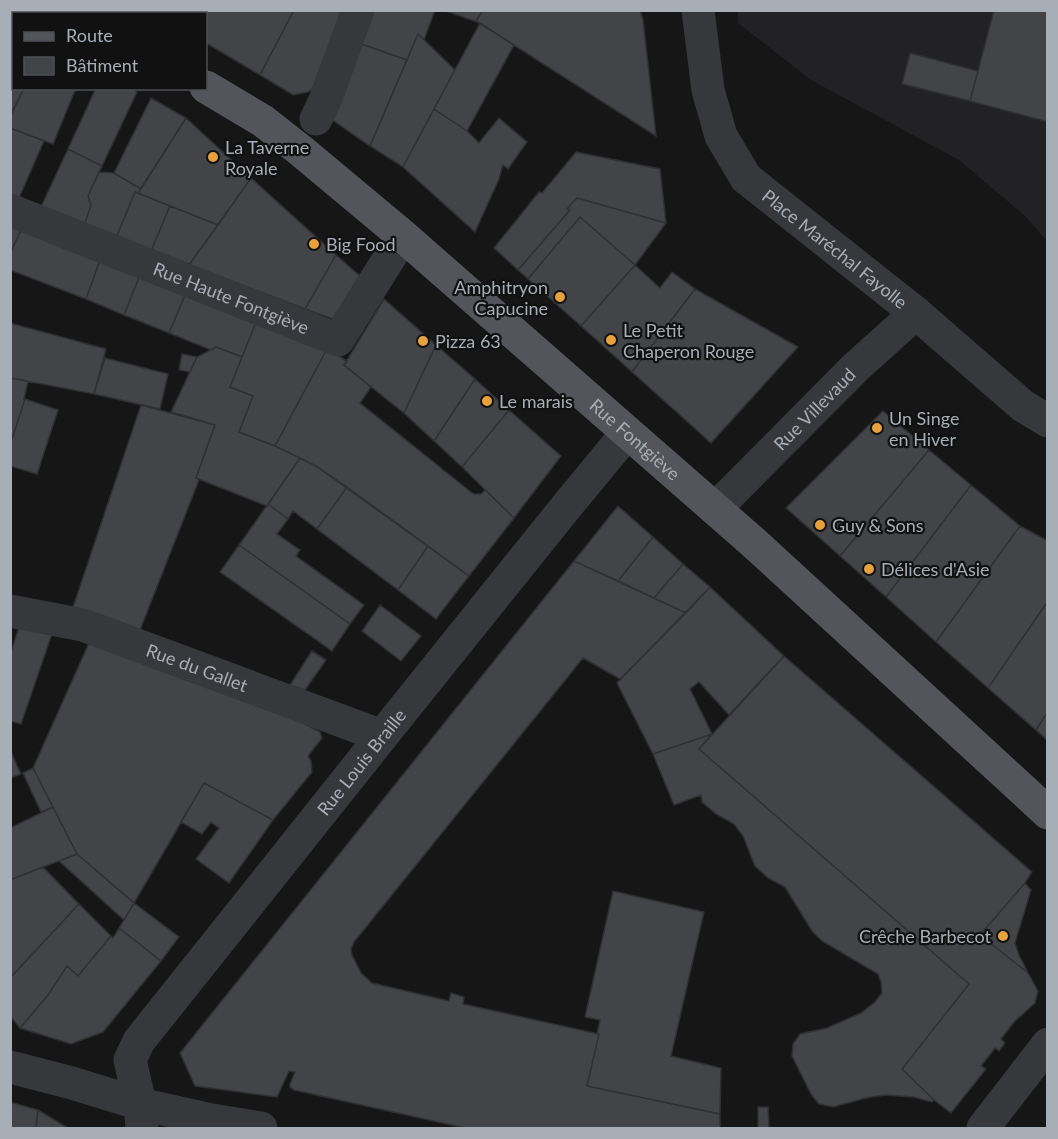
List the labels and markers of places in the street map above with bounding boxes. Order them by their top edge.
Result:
place label: La Taverne Royale [225,136,309,179]
marker: La Taverne Royale [206,150,220,164]
place label: Big Food [326,233,396,255]
marker: Big Food [307,237,321,251]
place label: Amphitryon Capucine [454,276,548,319]
marker: Amphitryon Capucine [553,290,567,304]
place label: Le Petit Chaperon Rouge [623,319,754,362]
place label: Pizza 63 [435,330,501,352]
marker: Le Petit Chaperon Rouge [604,333,618,347]
marker: Pizza 63 [416,334,430,348]
place label: Le marais [499,390,573,412]
marker: Le marais [480,394,494,408]
place label: Un Singe en Hiver [889,407,959,450]
marker: Un Singe en Hiver [870,421,884,435]
place label: Guy & Sons [832,514,924,536]
marker: Guy & Sons [813,518,827,532]
place label: Délices d'Asie [881,558,990,580]
marker: Délices d'Asie [862,562,876,576]
place label: Crêche Barbecot [859,925,992,947]
marker: Crêche Barbecot [996,929,1010,943]

